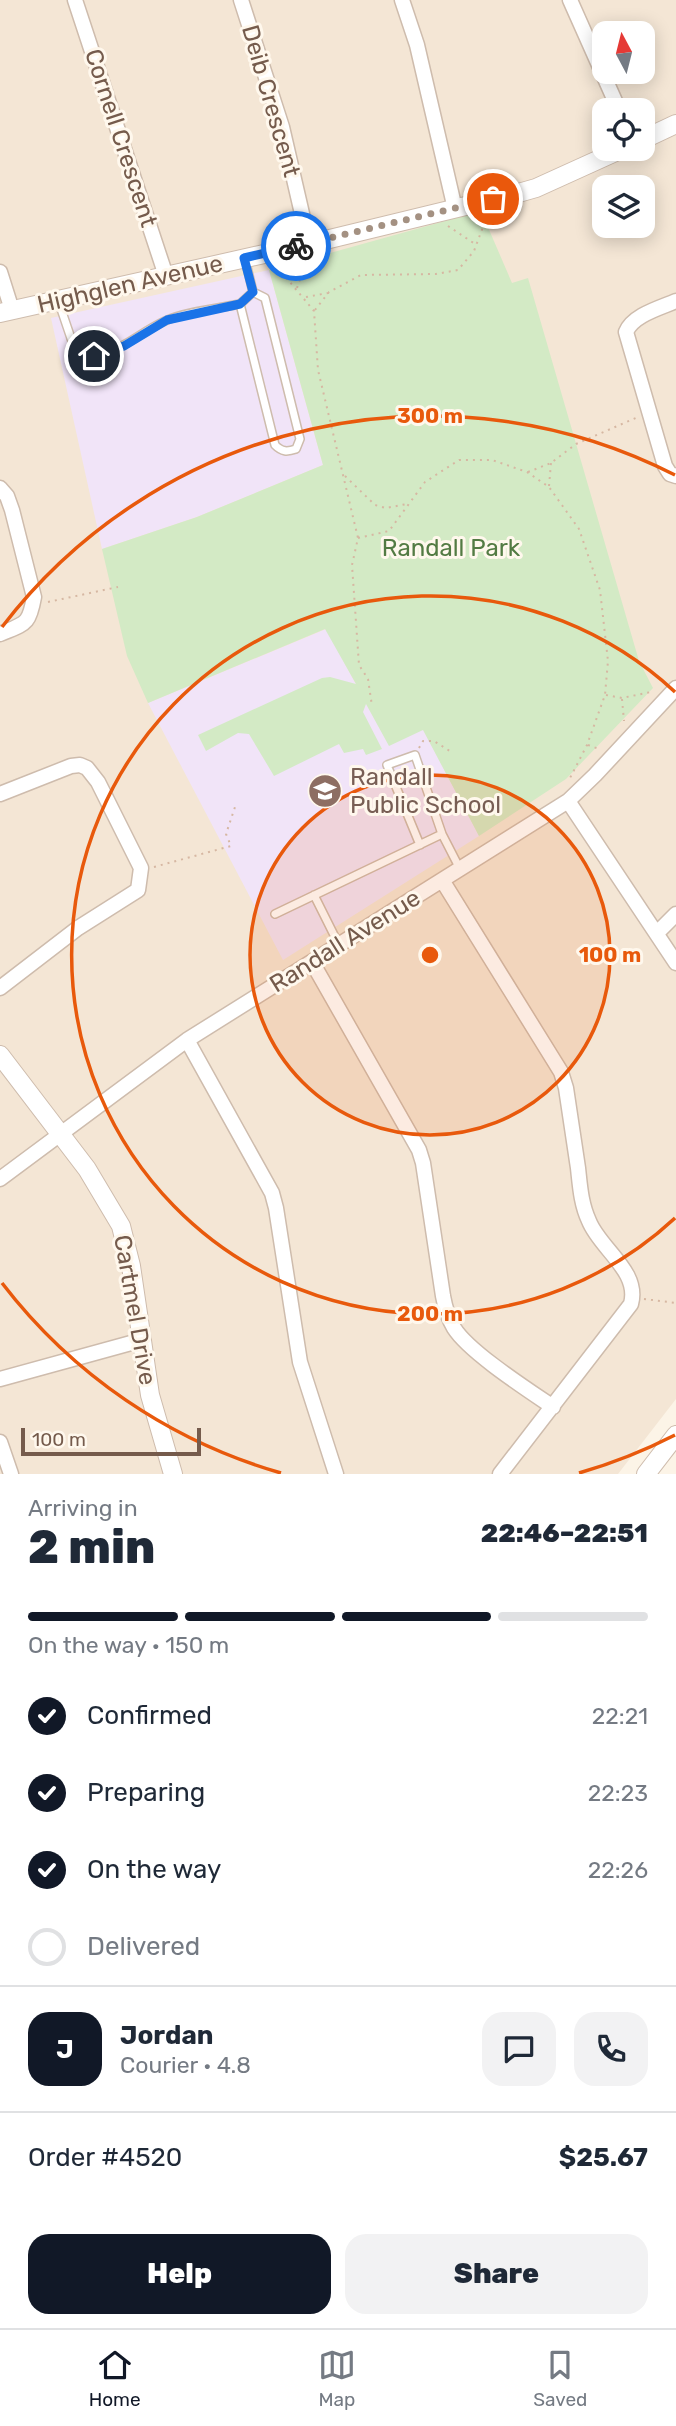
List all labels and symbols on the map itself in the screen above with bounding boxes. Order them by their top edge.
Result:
north arrow [592,21,654,84]
street label: Deib Crescent [236,22,306,180]
street label: Cornell Crescent [79,46,163,230]
pin [463,169,523,229]
courier [261,211,331,281]
street label: Highglen Avenue [35,249,225,319]
pin [64,326,124,386]
text: 300 m [397,403,463,428]
park label: Randall Park [382,534,521,562]
place label: Randall Public School [350,763,501,819]
school or university icon: Randall Public School [306,772,344,810]
street label: Randall Avenue [265,884,425,998]
text: 100 m [579,942,641,967]
centre of rings [418,943,442,967]
street label: Cartmel Drive [108,1233,162,1387]
text: 200 m [397,1301,463,1326]
scale bar [21,1425,201,1457]

